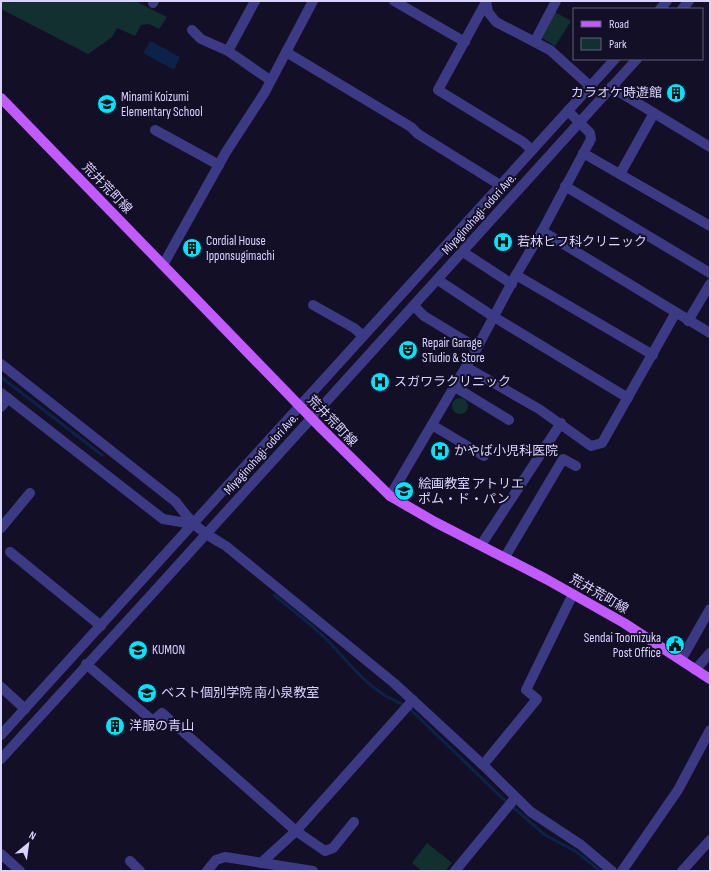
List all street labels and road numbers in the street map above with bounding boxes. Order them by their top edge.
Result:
street label: 荒井荒町線 [79,159,135,217]
street label: Miyaginohagi-odori Ave. [438,170,520,258]
street label: 荒井荒町線 [304,392,360,450]
street label: Miyaginohagi-odori Ave. [220,410,302,498]
street label: 荒井荒町線 [567,571,631,617]

